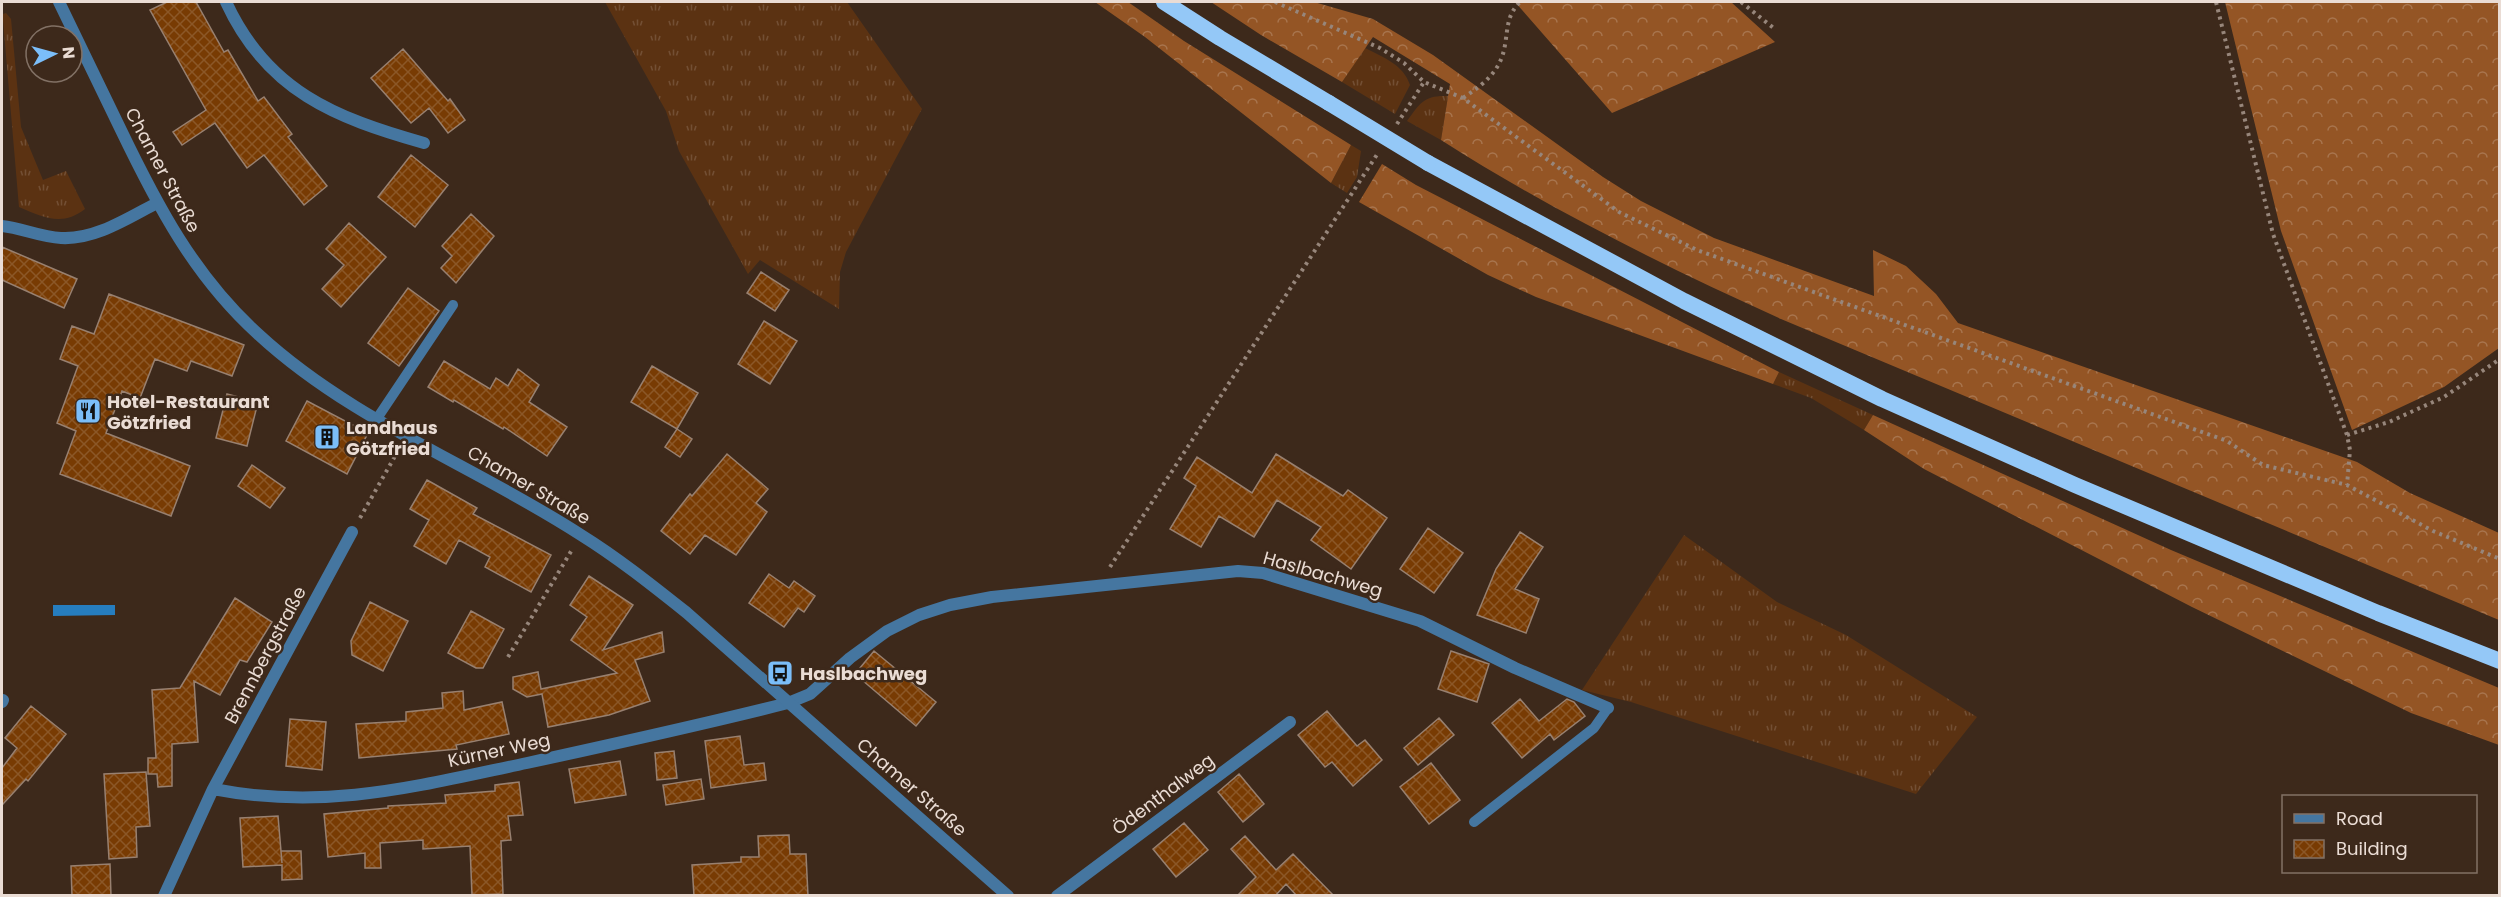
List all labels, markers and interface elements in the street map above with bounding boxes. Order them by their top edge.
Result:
north arrow [24,24,84,84]
text: N [56,46,80,60]
street label: Chamer Straße [120,103,206,237]
place label: Hotel-Restaurant Götzfried [107,389,270,435]
restaurant icon: Hotel-Restaurant Götzfried [73,396,103,426]
place label: Landhaus Götzfried [346,415,438,461]
building icon: Landhaus Götzfried [312,422,342,452]
street label: Chamer Straße [463,440,595,530]
street label: Haslbachweg [1260,545,1386,603]
street label: Brennbergstraße [218,582,312,728]
bus stop icon: Haslbachweg [765,658,795,688]
place label: Haslbachweg [800,661,927,686]
street label: Kürner Weg [445,727,553,773]
street label: Chamer Straße [852,732,972,842]
street label: Ödenthalweg [1107,747,1219,841]
legend [2282,795,2477,873]
text: Road [2336,806,2383,831]
text: Building [2336,836,2408,861]

